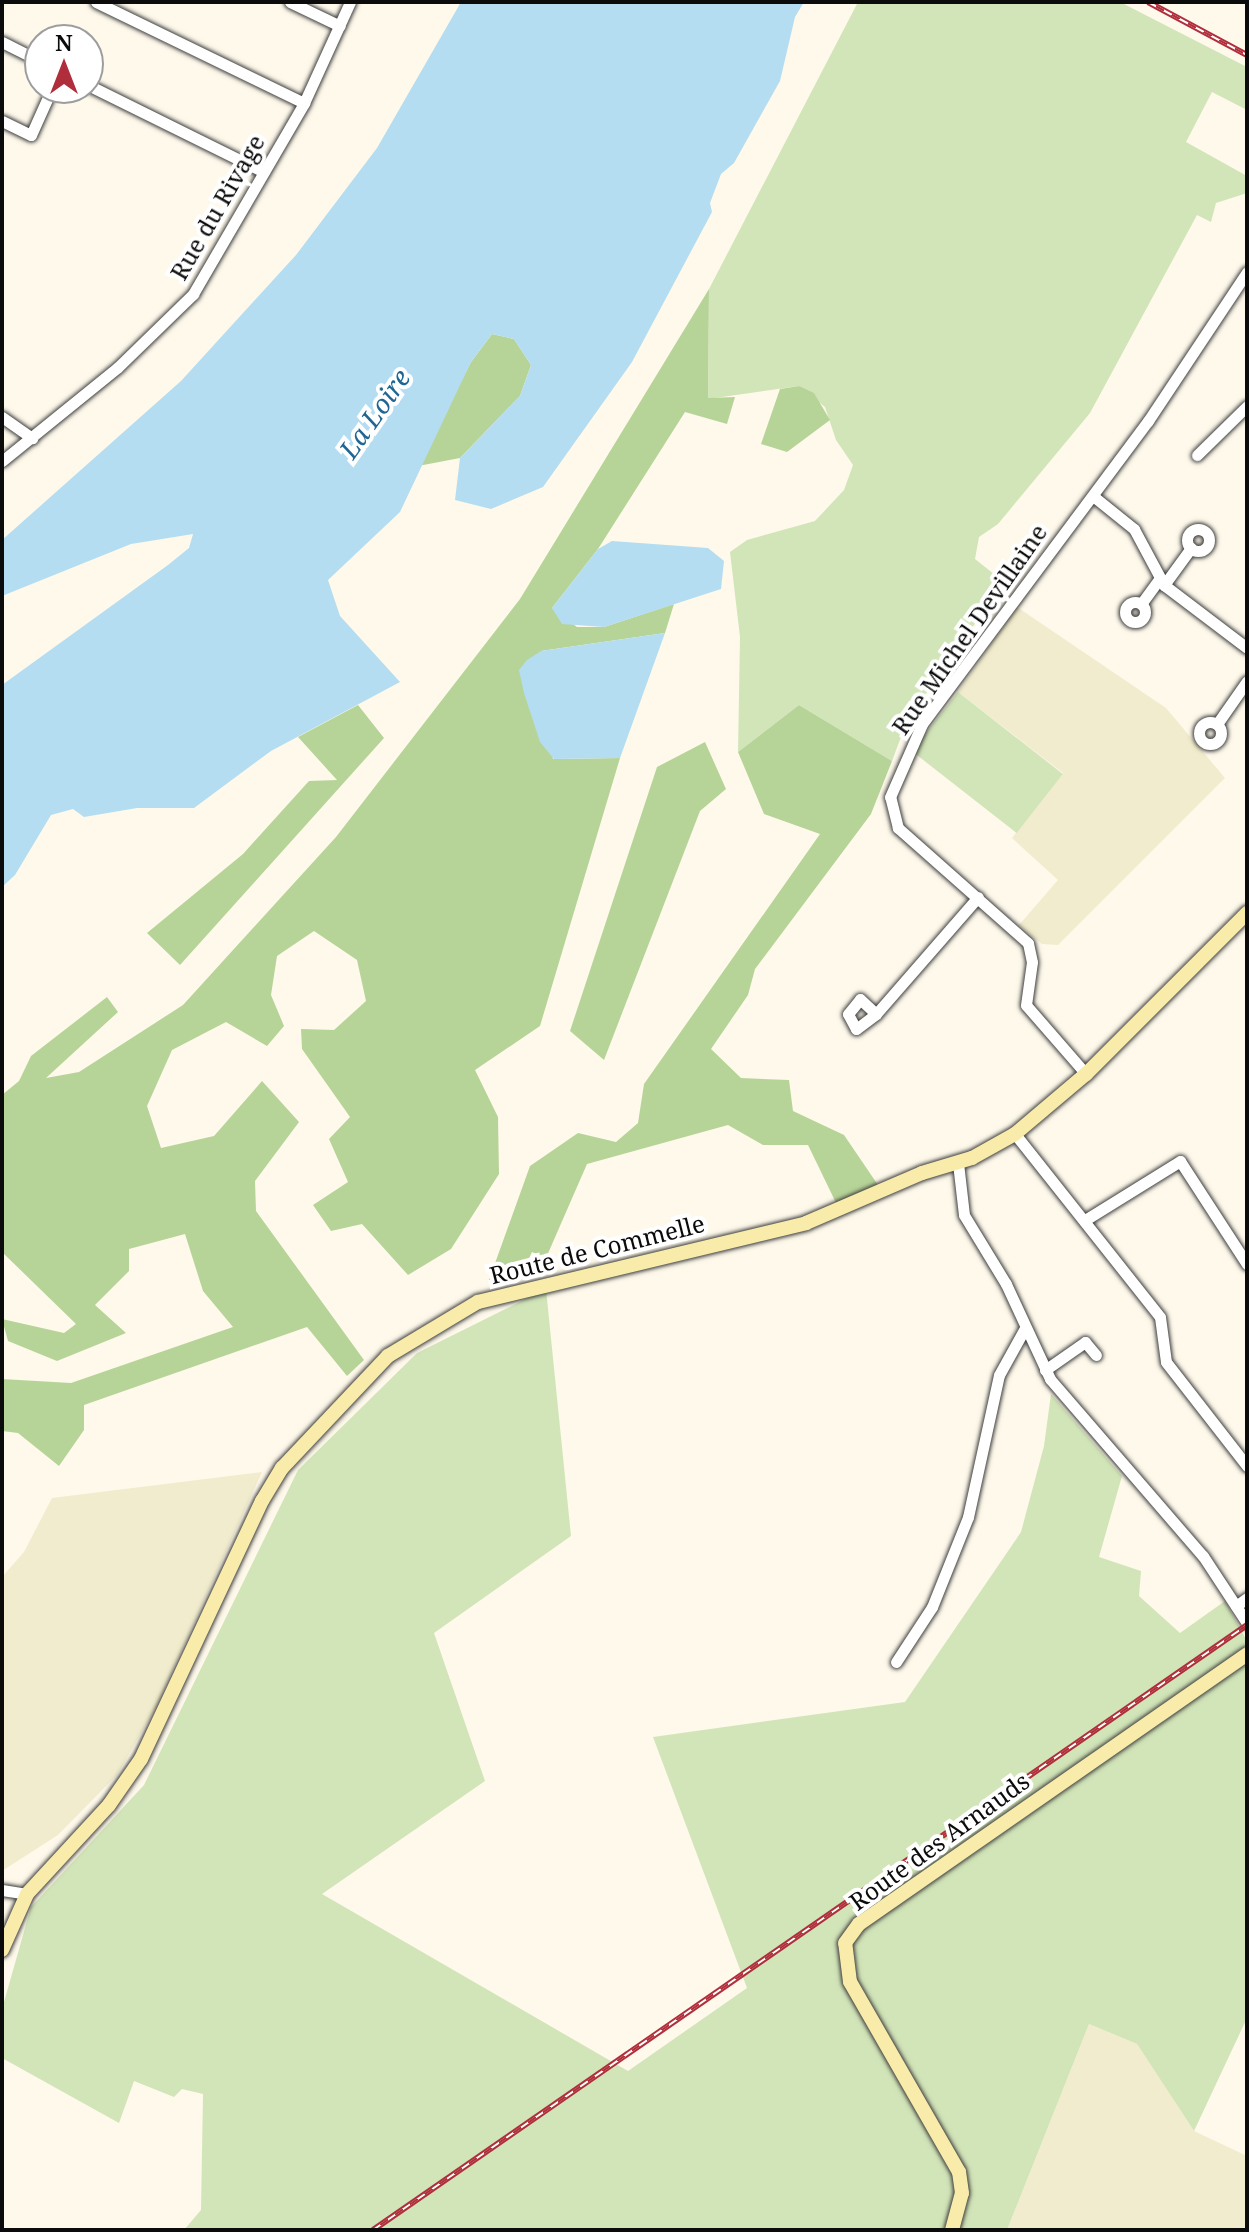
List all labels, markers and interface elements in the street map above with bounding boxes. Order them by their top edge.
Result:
north arrow [24,24,104,104]
text: N [55,27,73,57]
street label: Rue du Rivage [164,129,270,285]
water label: La Loire [333,363,417,465]
street label: Rue Michel Devillaine [885,518,1053,740]
street label: Route de Commelle [486,1208,708,1290]
street label: Route des Arnauds [844,1766,1034,1916]

